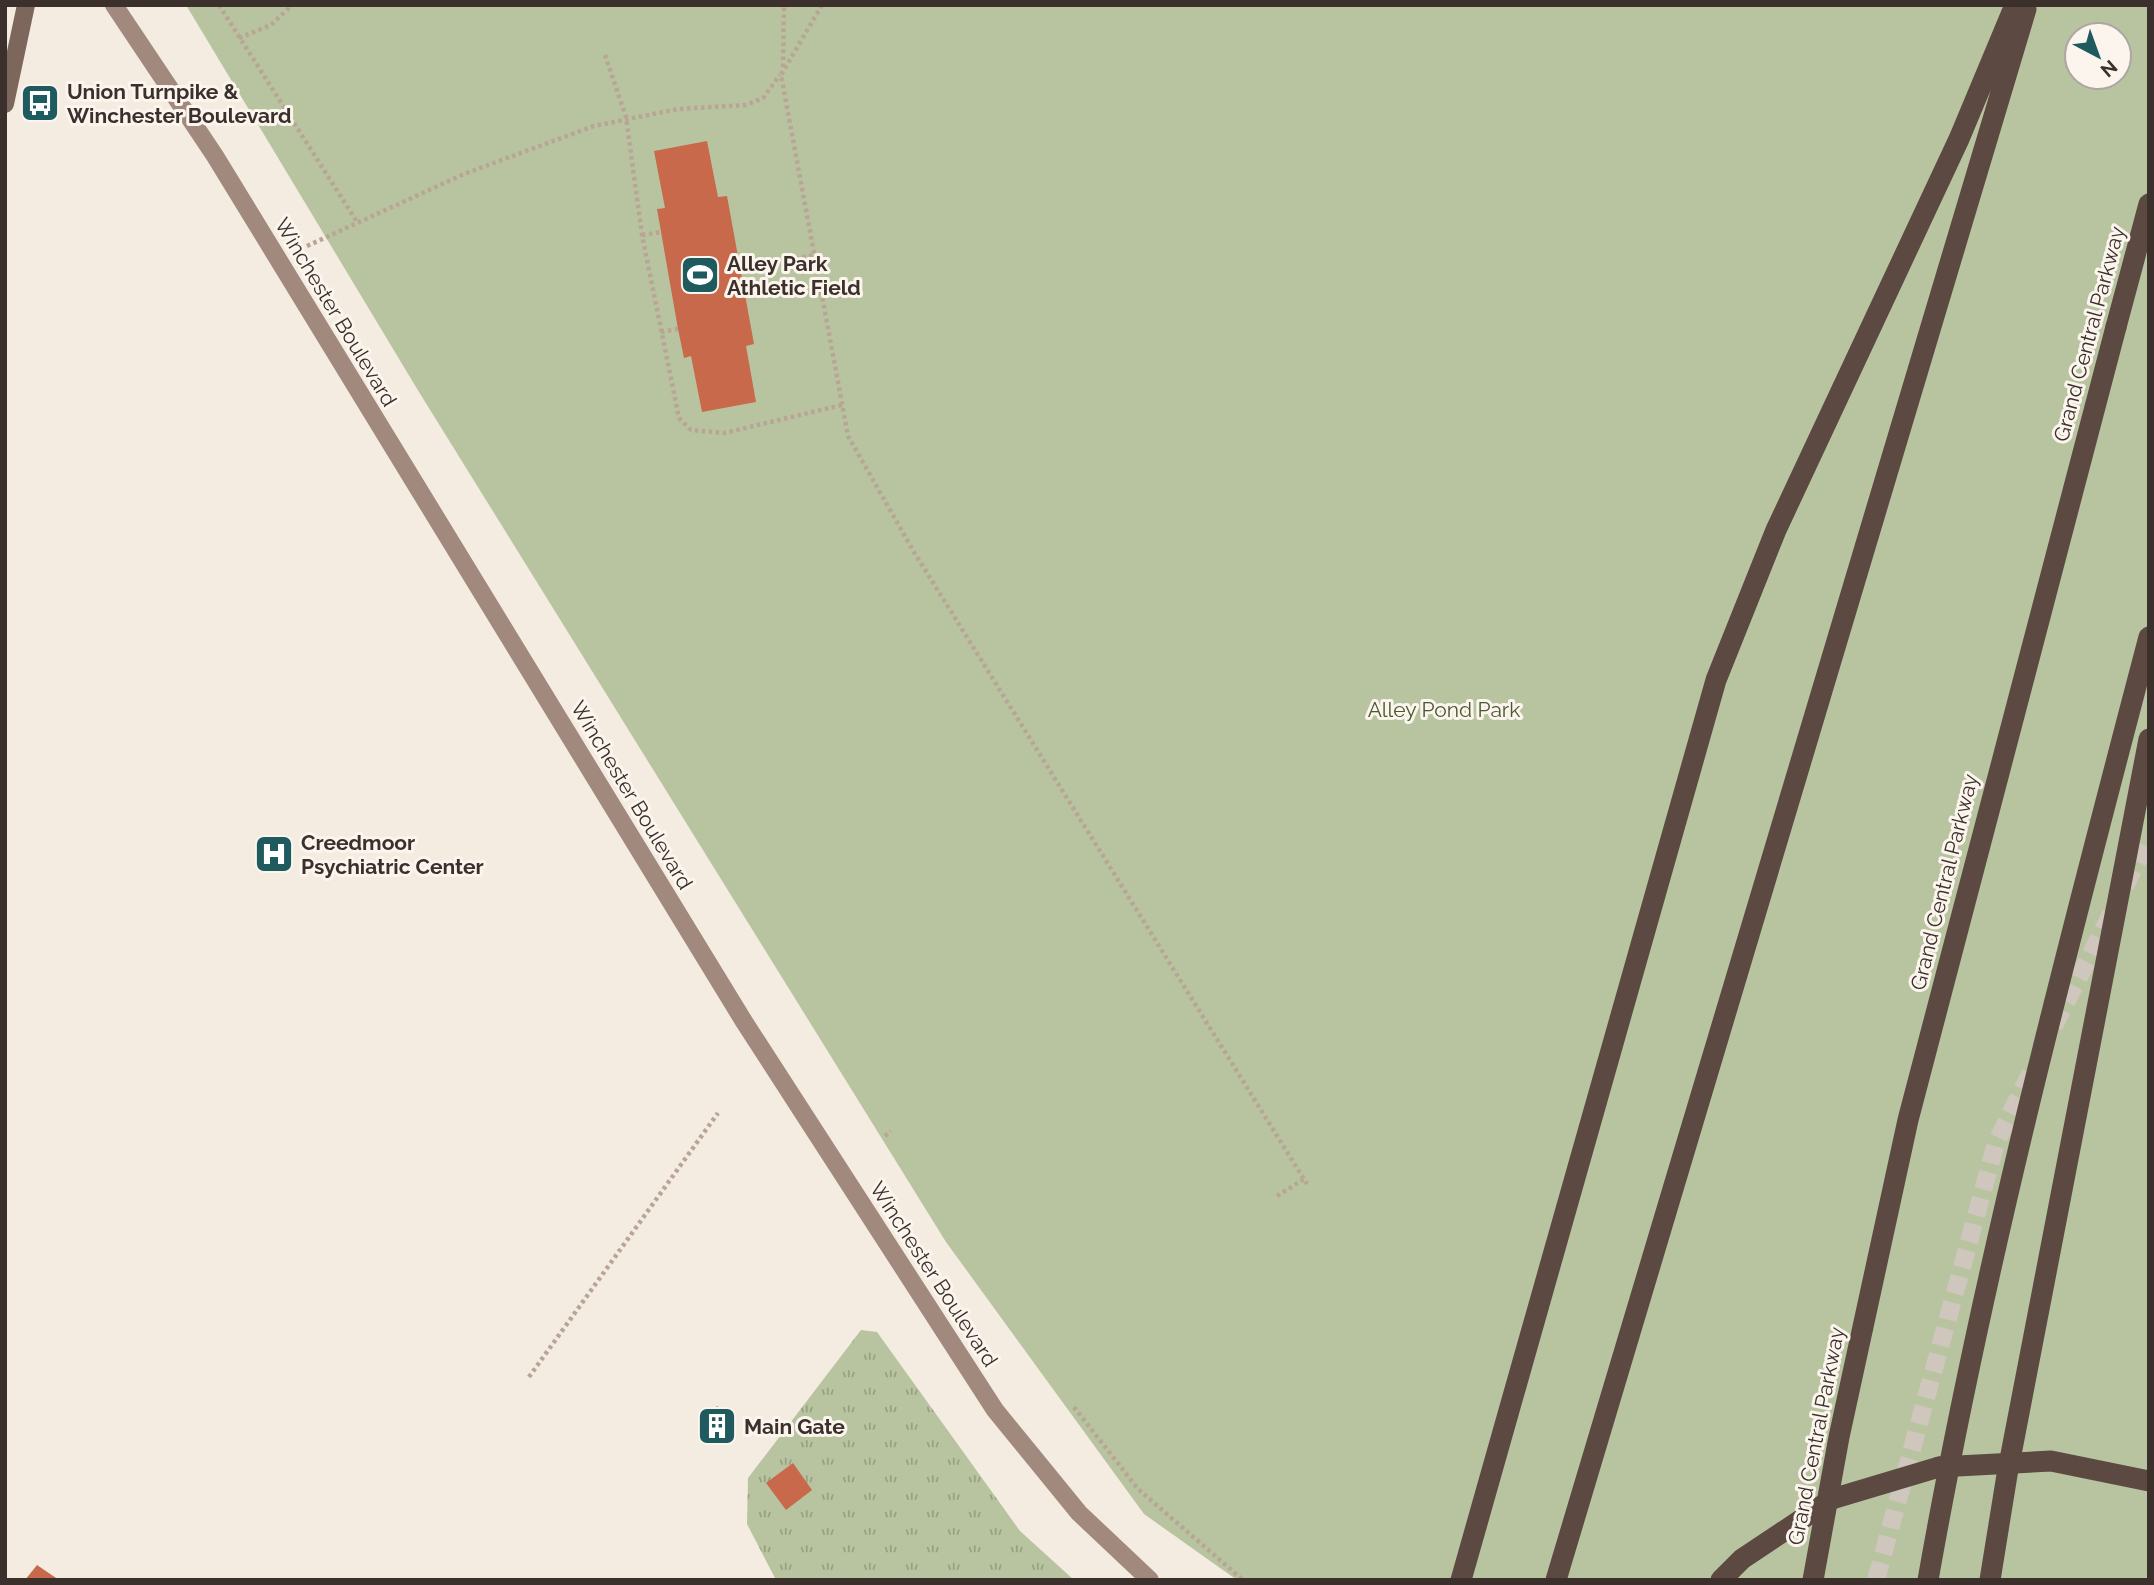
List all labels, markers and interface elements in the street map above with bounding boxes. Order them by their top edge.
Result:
north arrow [2063,21,2133,91]
text: N [2096,56,2122,82]
place label: Union Turnpike & Winchester Boulevard [67,79,292,128]
bus stop icon: Union Turnpike & Winchester Boulevard [19,82,61,124]
street label: Winchester Boulevard [270,213,402,411]
street label: Grand Central Parkway [2048,224,2130,444]
place label: Alley Park Athletic Field [727,251,861,300]
sports icon: Alley Park Athletic Field [679,254,721,296]
street label: Winchester Boulevard [566,696,698,894]
park label: Alley Pond Park [1368,697,1520,722]
street label: Grand Central Parkway [1905,771,1983,993]
place label: Creedmoor Psychiatric Center [301,830,484,879]
hospital icon: Creedmoor Psychiatric Center [253,833,295,875]
street label: Winchester Boulevard [865,1177,1003,1371]
street label: Grand Central Parkway [1783,1325,1849,1547]
building icon: Main Gate [696,1405,738,1447]
place label: Main Gate [744,1414,845,1439]

